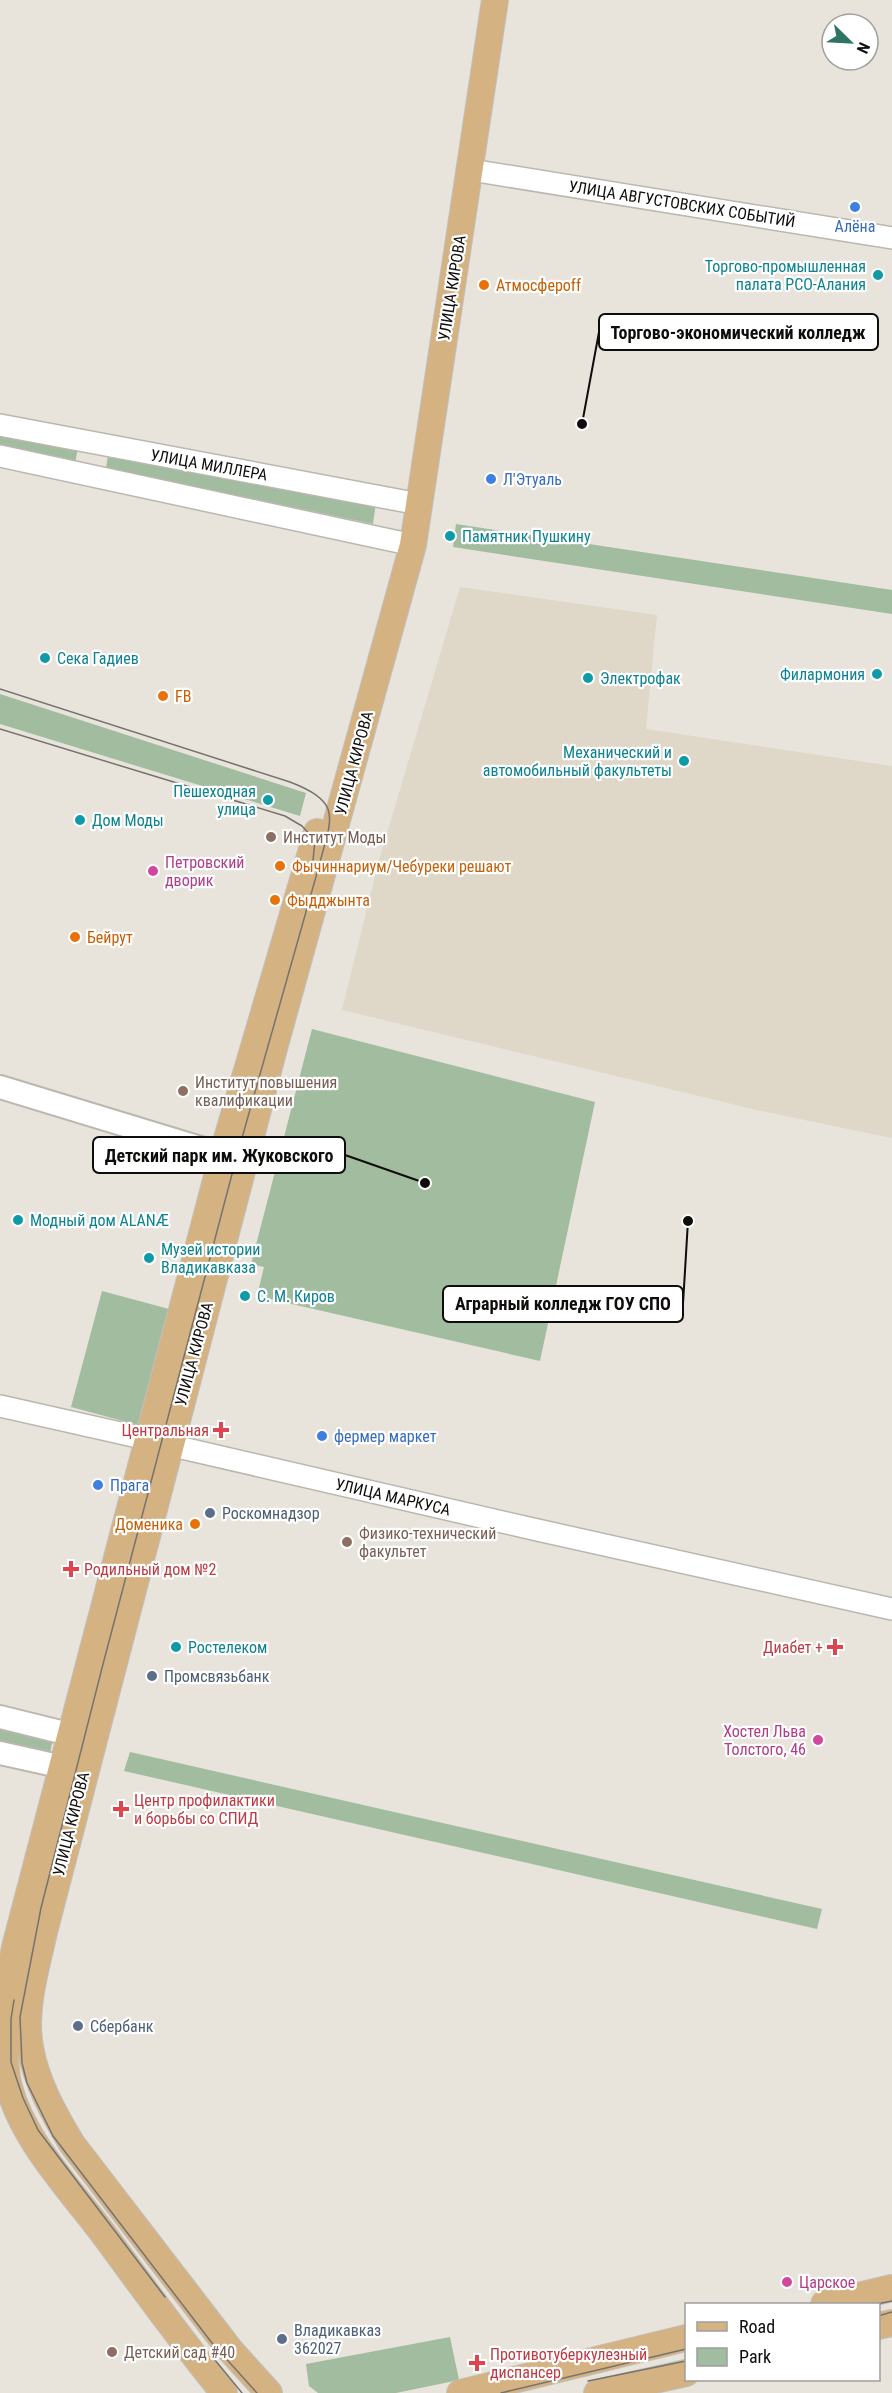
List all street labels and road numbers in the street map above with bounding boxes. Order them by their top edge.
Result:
street label: УЛИЦА АВГУСТОВСКИХ СОБЫТИЙ [567,177,797,231]
street label: УЛИЦА КИРОВА [434,234,470,342]
street label: УЛИЦА МИЛЛЕРА [149,445,269,485]
street label: УЛИЦА КИРОВА [331,709,377,817]
street label: УЛИЦА КИРОВА [171,1300,217,1408]
street label: УЛИЦА МАРКУСА [334,1475,452,1519]
street label: УЛИЦА КИРОВА [49,1770,93,1878]

